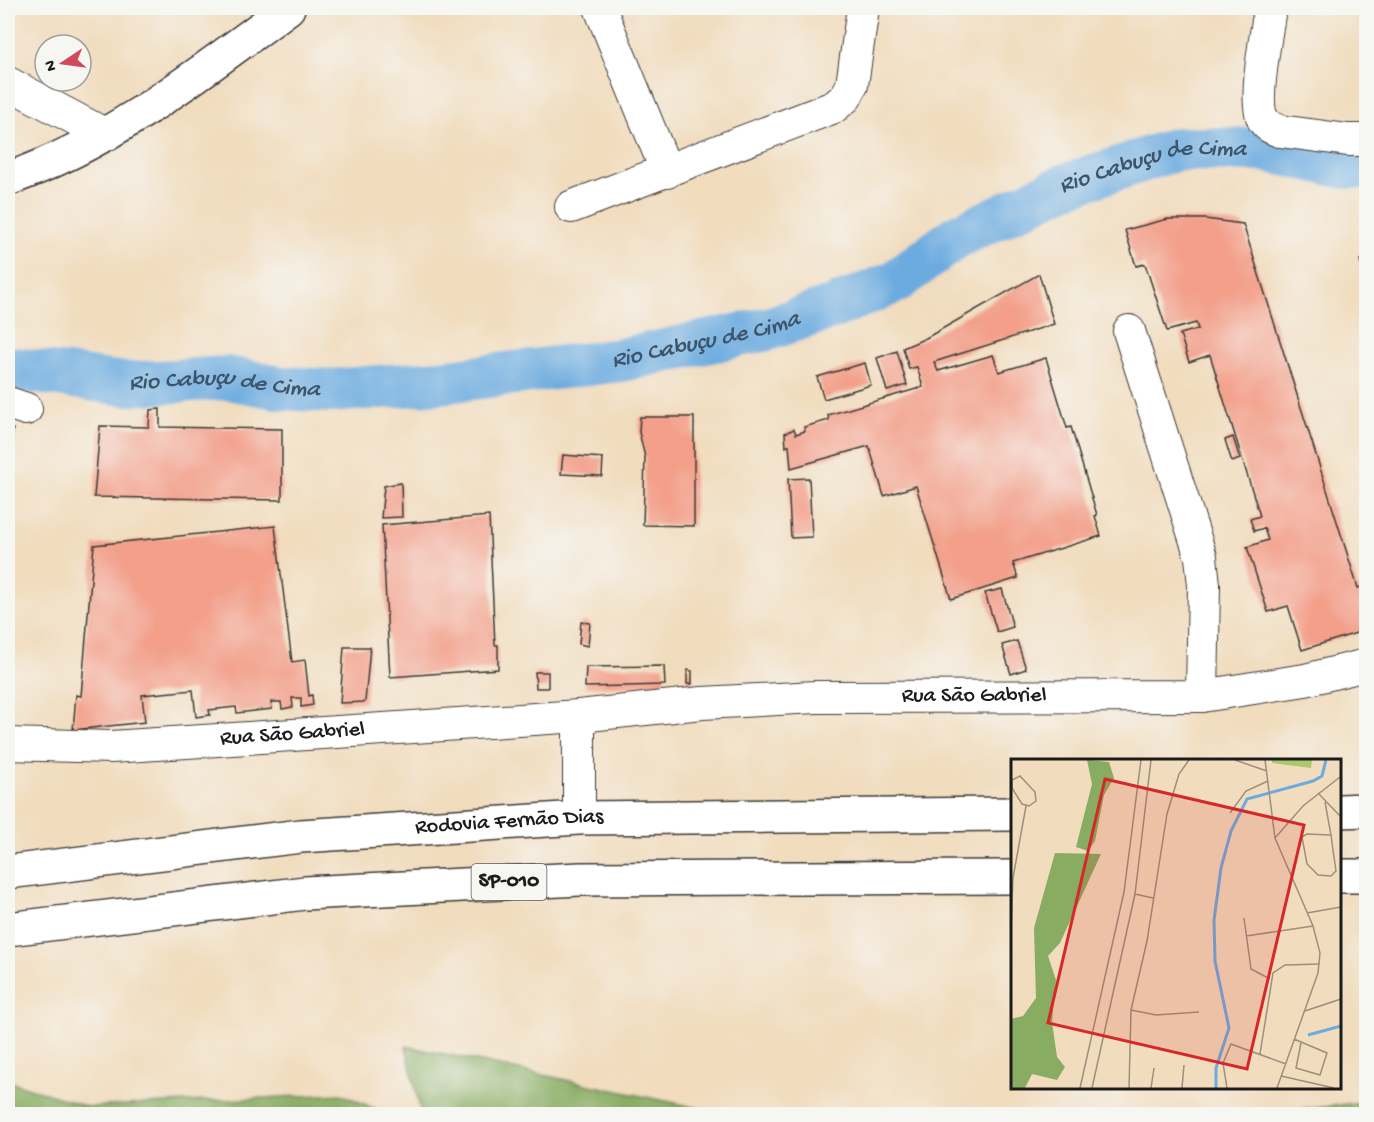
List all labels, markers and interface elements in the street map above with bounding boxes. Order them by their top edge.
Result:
north arrow [33,33,93,93]
text: N [41,58,62,73]
water label: Rio Cabuçu de Cima [1056,134,1248,201]
water label: Rio Cabuçu de Cima [610,304,805,375]
water label: Rio Cabuçu de Cima [128,363,322,405]
street label: Rua São Gabriel [902,683,1047,710]
street label: Rua São Gabriel [219,717,366,753]
inset map [1011,759,1341,1089]
street label: Rodovia Fernão Dias [415,805,604,842]
road number: SP-010 [472,864,546,900]

